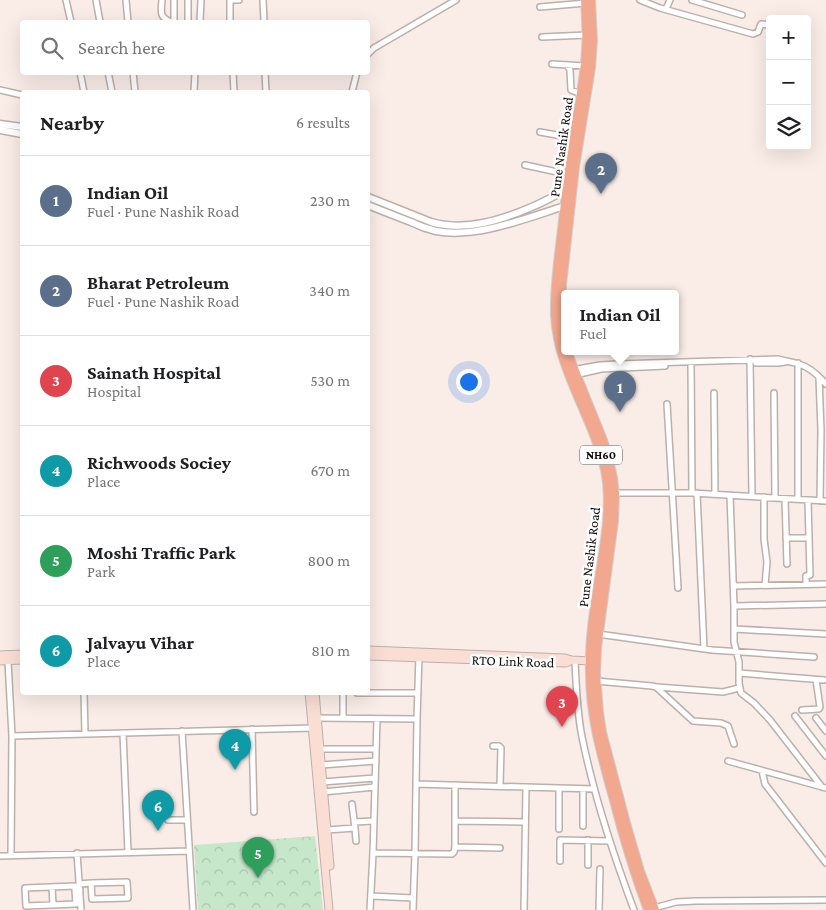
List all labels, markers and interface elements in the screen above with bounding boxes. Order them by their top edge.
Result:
map controls [766,15,811,150]
button: + [766,15,811,60]
search box [20,20,370,75]
icon: search [38,34,66,62]
text: Search here [78,37,165,58]
button: − [766,60,811,105]
street label: Pune Nashik Road [546,95,576,198]
button: layers [766,105,811,150]
text: Nearby [40,111,104,135]
text: 6 results [296,114,350,131]
pin: 2 [585,153,617,194]
text: Indian Oil [87,182,168,203]
text: 1 [53,192,59,209]
text: 230 m [310,192,350,209]
text: Fuel · Pune Nashik Road [87,203,239,220]
text: Bharat Petroleum [87,272,229,293]
text: 2 [52,282,60,299]
text: 340 m [309,282,350,299]
popup [561,290,679,355]
text: Fuel · Pune Nashik Road [87,293,239,310]
text: Indian Oil [579,304,661,325]
text: Fuel [579,325,607,342]
text: Sainath Hospital [87,362,221,383]
your location [456,369,482,395]
pin: 1 [604,371,636,412]
text: 3 [52,372,60,389]
text: 530 m [310,372,350,389]
text: Hospital [87,383,141,400]
road number: NH60 [580,446,622,464]
text: Richwoods Sociey [87,452,231,473]
text: 4 [52,462,60,479]
text: 670 m [310,462,350,479]
text: Place [87,473,120,490]
street label: Pune Nashik Road [575,505,603,608]
text: Moshi Traffic Park [87,542,236,563]
text: 5 [52,552,60,569]
text: 800 m [307,552,350,569]
text: Park [87,563,115,580]
text: Jalvayu Vihar [87,632,194,653]
text: 6 [52,642,60,659]
text: 810 m [311,642,350,659]
street label: RTO Link Road [471,652,555,670]
text: Place [87,653,120,670]
pin: 3 [546,686,578,727]
pin: 4 [219,729,251,770]
pin: 6 [142,790,174,831]
pin: 5 [242,837,274,878]

